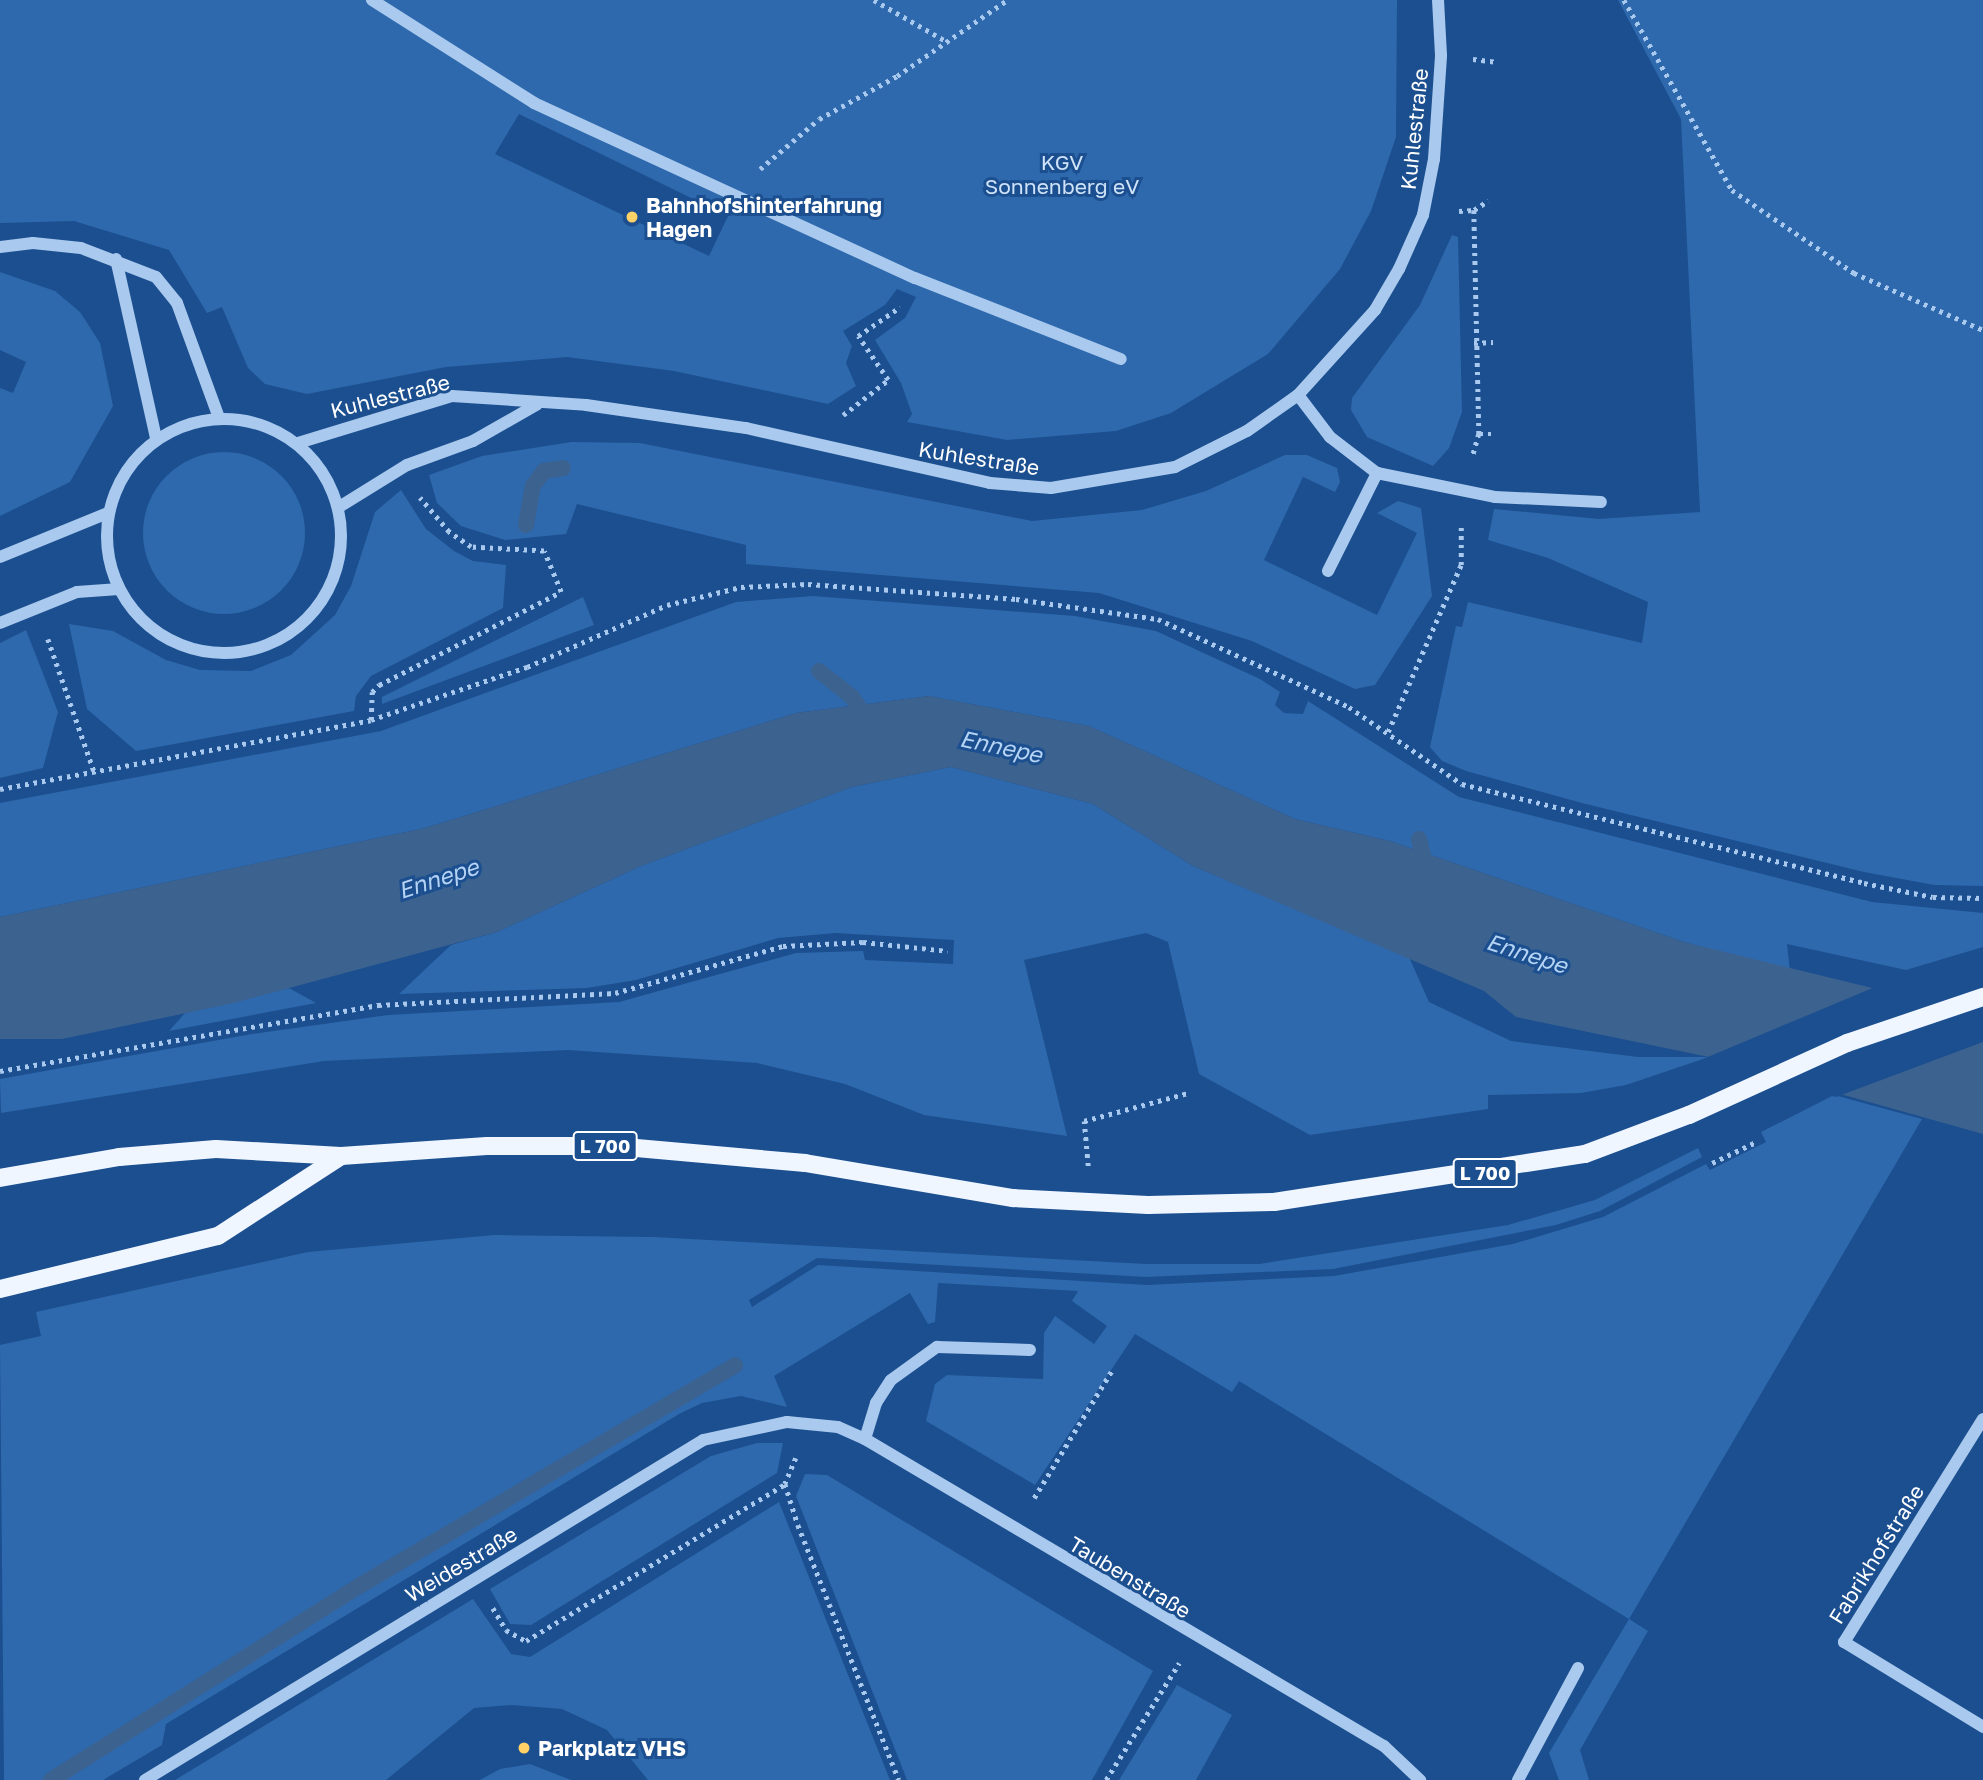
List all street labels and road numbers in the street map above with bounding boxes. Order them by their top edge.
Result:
street label: Kuhlestraße [1395,67,1433,191]
street label: Kuhlestraße [328,369,452,423]
street label: Kuhlestraße [917,436,1041,480]
road number: L 700 [572,1130,638,1162]
road number: L 700 [1452,1158,1518,1189]
street label: Fabrikhofstraße [1823,1480,1929,1628]
street label: Weidestraße [401,1521,521,1607]
street label: Taubenstraße [1065,1531,1195,1623]

